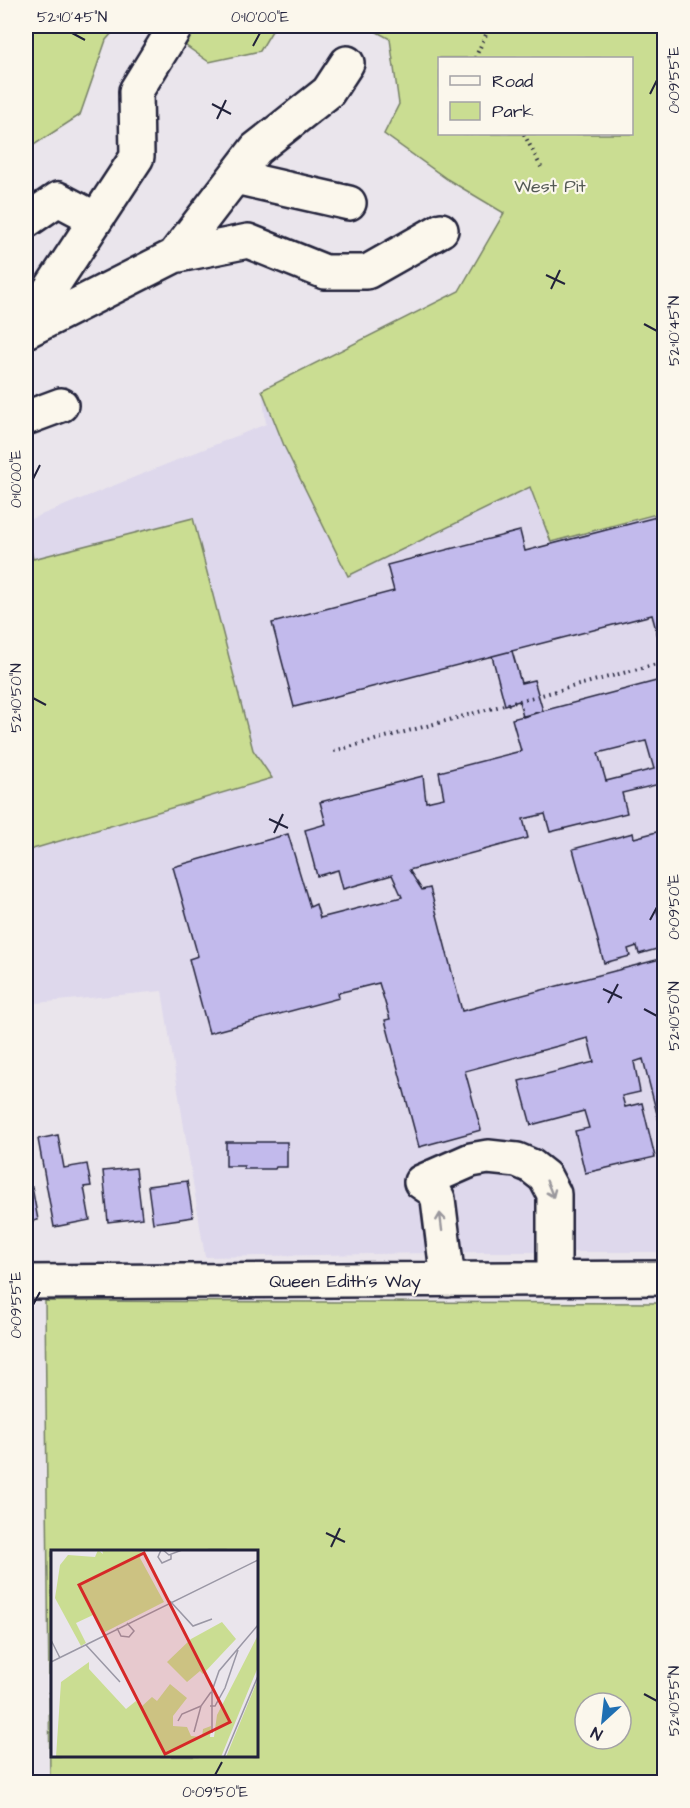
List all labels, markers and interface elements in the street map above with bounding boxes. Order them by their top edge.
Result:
text: 52°10'45"N [37,7,107,28]
text: 0°10'00"E [231,7,289,28]
text: 0°09'55"E [664,46,685,113]
legend [438,57,633,135]
text: Road [492,69,533,94]
text: Park [492,99,534,124]
park label: West Pit [514,174,587,199]
text: 52°10'45"N [664,296,685,366]
text: 0°10'00"E [6,450,27,508]
text: 52°10'50"N [6,663,27,733]
text: 0°09'50"E [664,874,685,940]
text: 52°10'50"N [664,981,685,1051]
one-way arrow [545,1180,556,1198]
one-way arrow [435,1212,446,1232]
street label: Queen Edith's Way [269,1269,421,1295]
text: 0°09'55"E [6,1271,27,1338]
inset map [51,1550,258,1757]
text: 52°10'55"N [664,1666,685,1736]
north arrow [573,1691,633,1751]
text: N [587,1721,606,1746]
text: 0°09'50"E [182,1782,248,1803]

